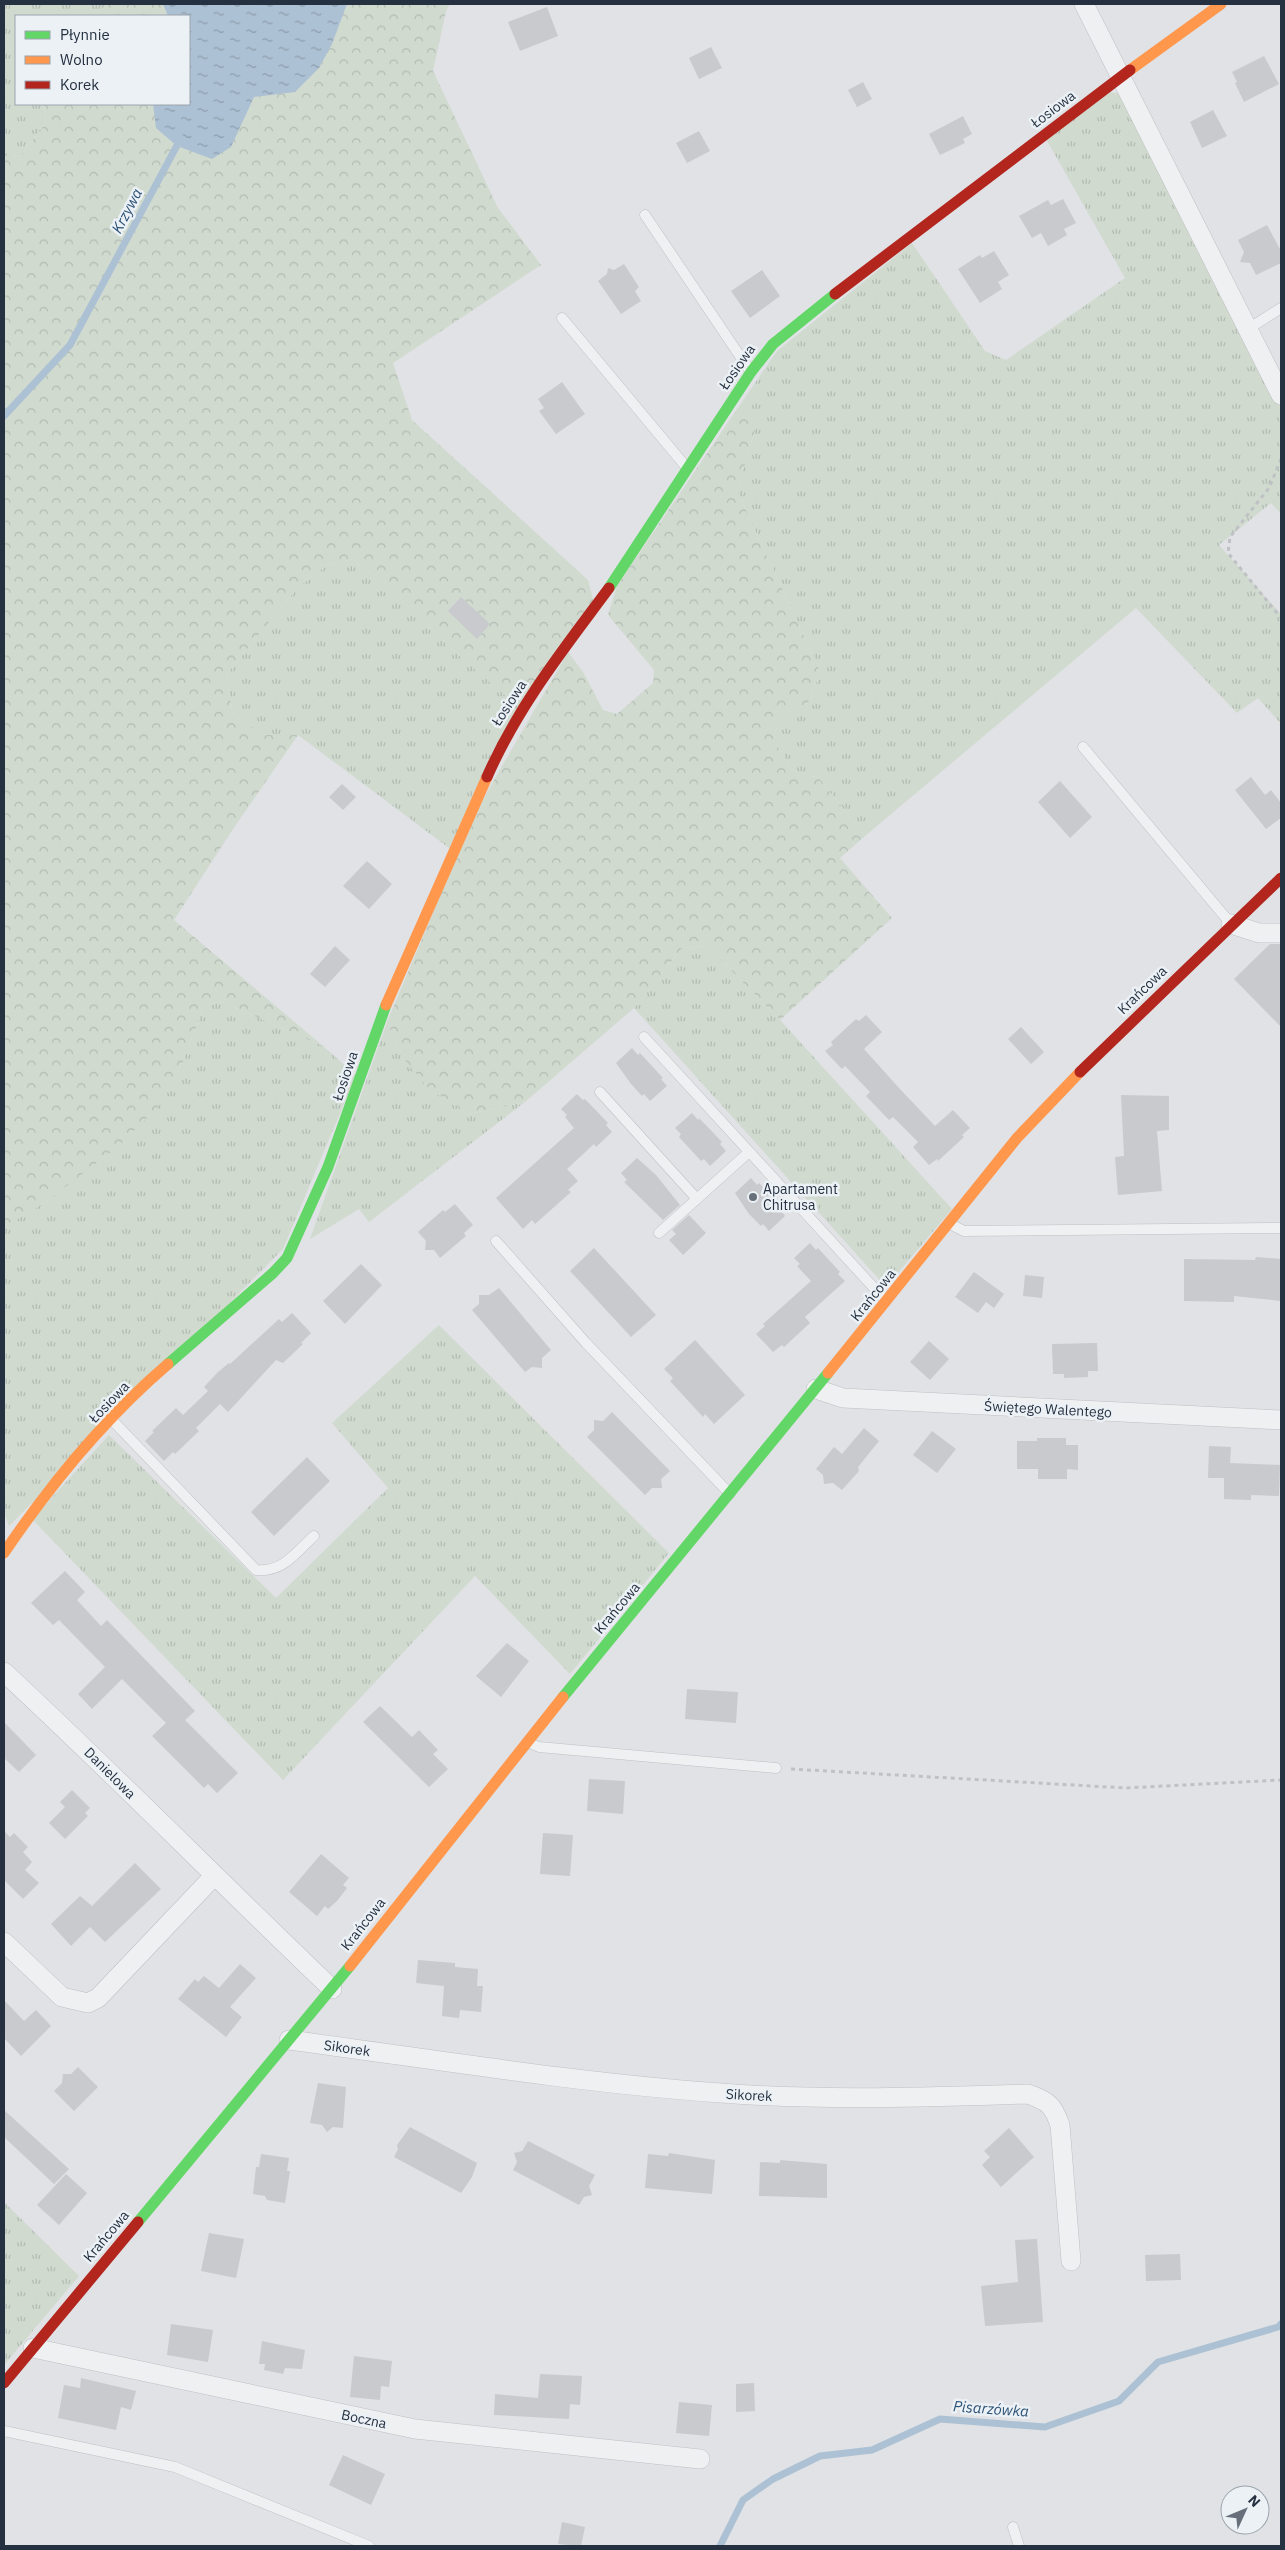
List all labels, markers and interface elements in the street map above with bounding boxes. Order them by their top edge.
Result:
legend [15,15,190,105]
text: Płynnie [60,25,110,44]
text: Wolno [60,50,103,69]
text: Korek [60,75,99,94]
street label: Łosiowa [1026,86,1079,132]
water label: Krzywa [107,185,146,236]
street label: Łosiowa [714,341,759,394]
street label: Łosiowa [487,676,531,730]
street label: Krańcowa [1113,962,1171,1018]
street label: Łosiowa [328,1048,362,1104]
place label: Apartament Chitrusa [763,1180,838,1214]
marker: Apartament Chitrusa [747,1191,759,1203]
street label: Krańcowa [846,1265,900,1325]
street label: Łosiowa [84,1377,134,1427]
street label: Świętego Walentego [984,1396,1113,1421]
street label: Krańcowa [590,1578,644,1638]
street label: Danielowa [80,1743,140,1803]
street label: Krańcowa [337,1894,390,1954]
street label: Sikorek [323,2036,372,2060]
street label: Sikorek [725,2085,773,2105]
street label: Krańcowa [79,2206,133,2266]
water label: Pisarzówka [953,2396,1030,2421]
street label: Boczna [340,2405,389,2433]
north arrow [1220,2485,1270,2535]
text: N [1244,2491,1264,2511]

